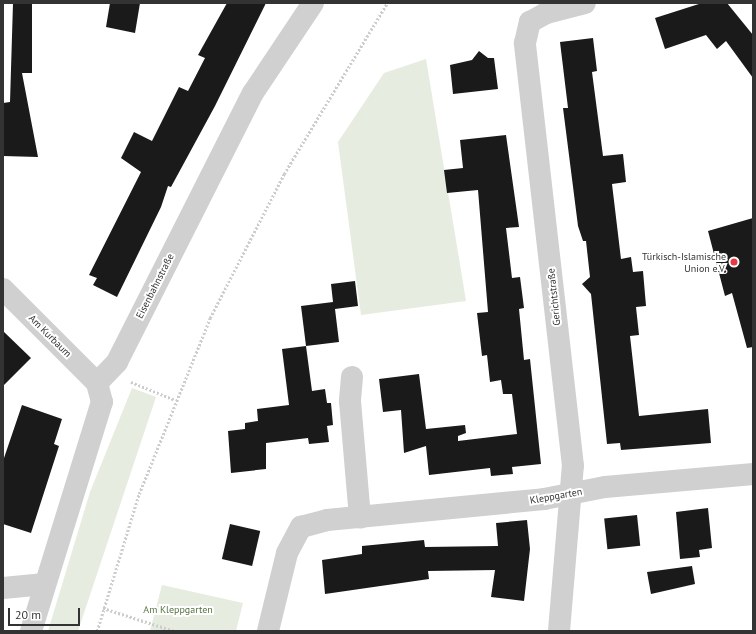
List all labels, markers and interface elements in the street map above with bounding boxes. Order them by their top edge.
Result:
place label: Türkisch-Islamische Union e.V. [642,250,726,274]
street label: Eisenbahnstraße [134,252,176,320]
marker: Türkisch-Islamische Union e.V. [729,257,739,267]
street label: Gerichtstraße [545,268,563,326]
street label: Am Kurbaum [26,312,74,360]
street label: Kleppgarten [529,486,583,506]
scale bar [10,600,82,626]
park label: Am Kleppgarten [143,604,213,616]
text: 20 m [15,607,41,622]

